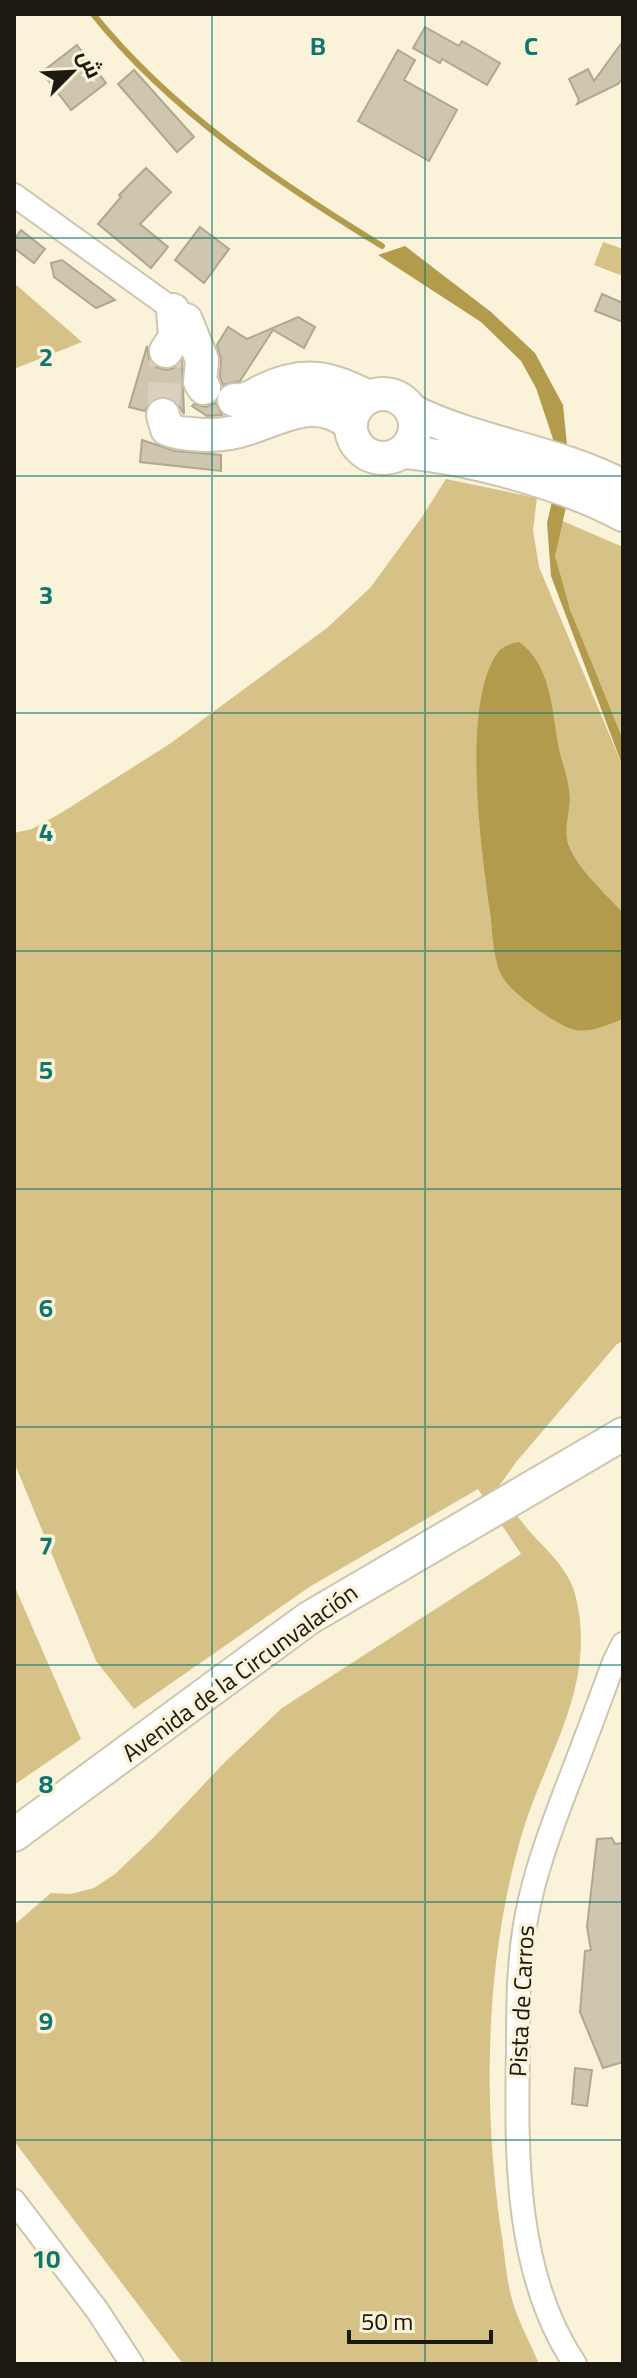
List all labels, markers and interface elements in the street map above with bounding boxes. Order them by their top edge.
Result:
text: B [310,21,326,70]
text: C [524,21,538,70]
north arrow [32,32,112,112]
text: ش [65,42,115,85]
text: 2 [39,332,53,381]
text: 3 [39,570,53,619]
text: 4 [39,807,53,856]
text: 5 [39,1045,53,1094]
text: 6 [39,1283,53,1332]
text: 7 [39,1521,53,1570]
street label: Avenida de la Circunvalación [112,1571,368,1774]
text: 8 [39,1759,53,1808]
street label: Pista de Carros [495,1924,548,2078]
text: 9 [39,1996,53,2045]
text: 10 [32,2234,60,2283]
scale bar [349,2294,491,2344]
text: 50 m [361,2299,413,2344]

